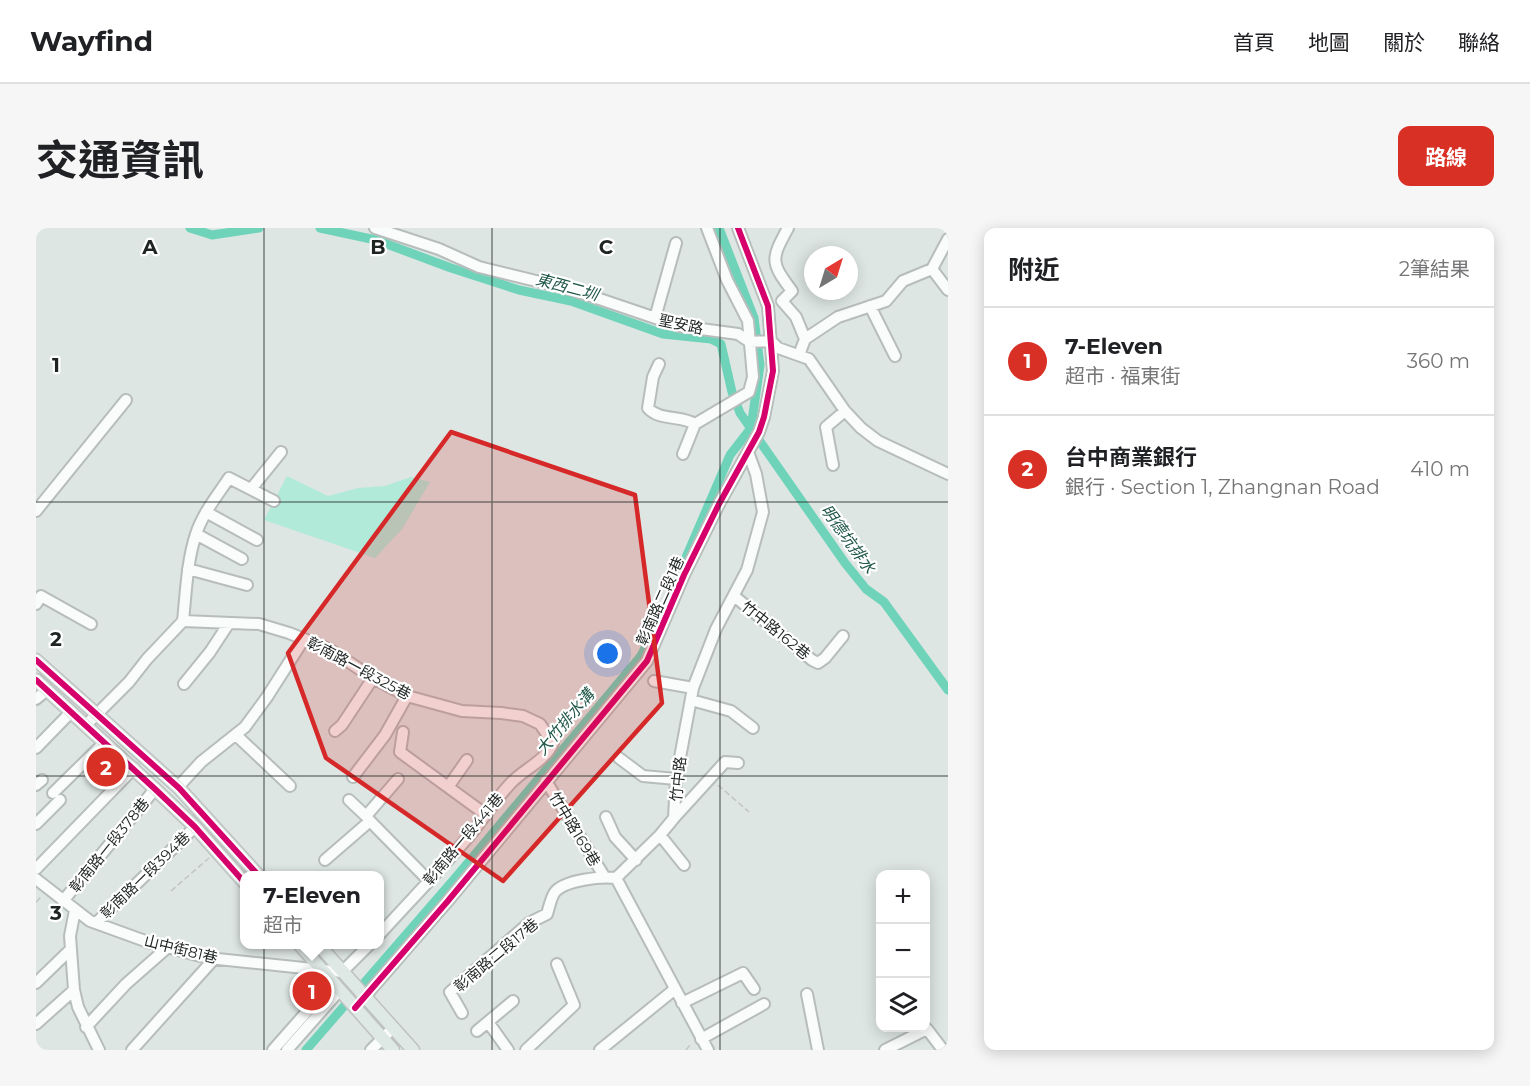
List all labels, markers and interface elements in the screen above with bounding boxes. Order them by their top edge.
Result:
text: Wayfind [30,24,153,58]
text: 首頁 [1233,30,1275,55]
text: 地圖 [1308,30,1350,55]
text: 關於 [1383,30,1425,55]
text: 聯絡 [1458,30,1500,55]
button: 路線 [1398,126,1494,186]
text: 交通資訊 [36,134,204,186]
text: A [141,235,158,259]
text: B [370,235,386,259]
text: C [599,235,614,259]
north arrow [804,246,858,300]
text: 附近 [1008,254,1060,286]
text: 2筆結果 [1399,257,1470,281]
water label: 東西二圳 [534,270,602,305]
street label: 聖安路 [657,310,705,338]
text: 7-Eleven [1065,333,1163,360]
text: 1 [1024,349,1031,373]
text: 360 m [1407,349,1470,373]
text: 1 [52,353,60,377]
text: 超市 · 福東街 [1065,364,1181,388]
text: 台中商業銀行 [1065,444,1197,471]
text: 2 [1022,457,1033,481]
text: 410 m [1410,457,1470,481]
text: 銀行 · Section 1, Zhangnan Road [1065,475,1380,499]
water label: 明德坑排水 [817,501,880,578]
street label: 彰南路二段1巷 [632,554,688,648]
street label: 竹中路162巷 [738,596,814,664]
text: 2 [50,627,62,651]
street label: 彰南路一段325巷 [304,633,414,703]
your location [593,639,622,668]
water label: 大竹排水溝 [532,684,599,759]
pin: 2 [86,744,126,790]
street label: 竹中路 [666,756,690,802]
street label: 竹中路169巷 [545,788,605,870]
street label: 彰南路一段441巷 [419,789,507,889]
street label: 彰南路一段378巷 [65,794,153,896]
street label: 彰南路一段394巷 [96,827,194,923]
map controls [876,870,930,1032]
button: + [876,870,930,924]
popup [240,871,384,949]
text: 7-Eleven [263,882,361,909]
text: 3 [49,901,62,925]
text: 超市 [263,913,303,937]
street label: 彰南路二段17巷 [450,914,542,996]
button: − [876,924,930,978]
street label: 山中街81巷 [142,931,220,967]
pin: 1 [292,968,332,1014]
button: layers [876,978,930,1032]

